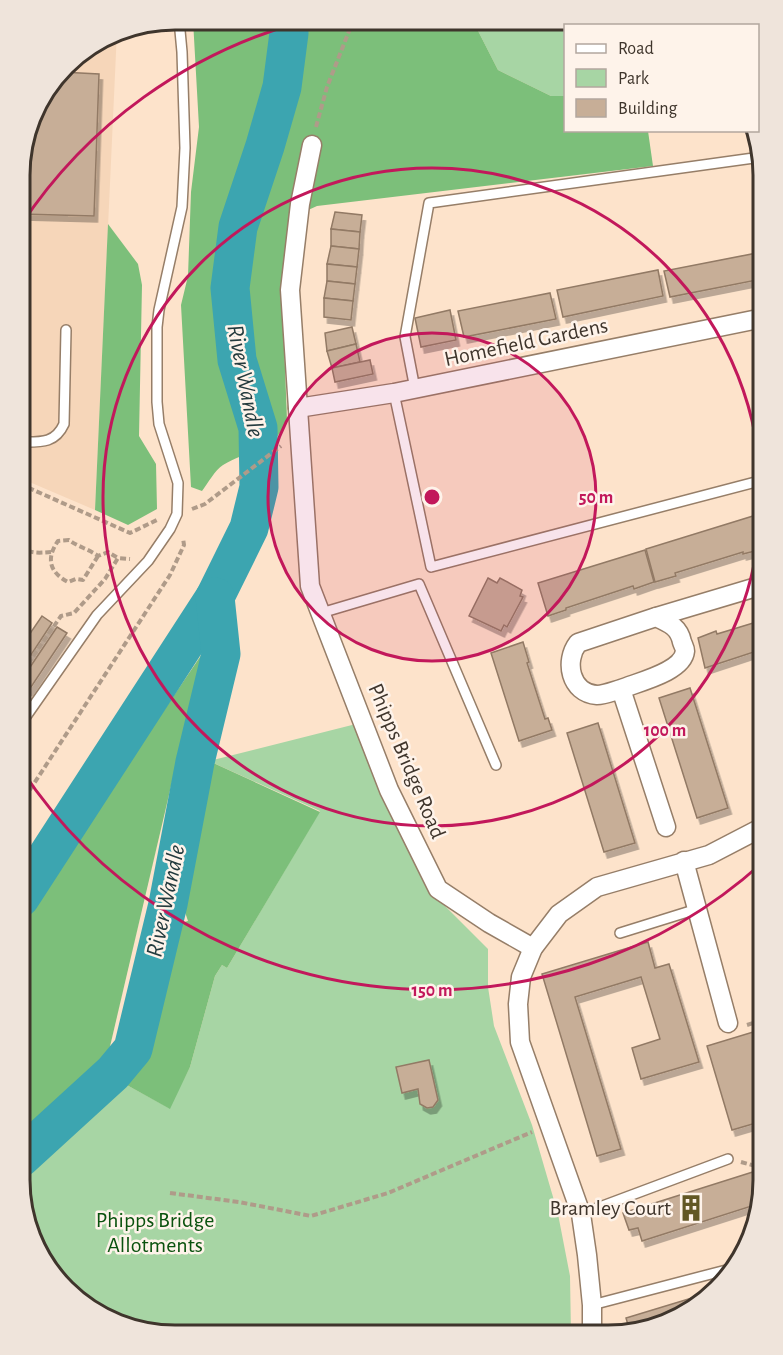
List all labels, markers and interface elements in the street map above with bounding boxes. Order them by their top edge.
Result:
legend [564,24,759,132]
text: Road [618,40,654,58]
text: Park [618,70,650,88]
text: Building [618,100,678,118]
street label: Homefield Gardens [442,314,610,370]
water label: River Wandle [222,323,268,439]
centre of rings [422,487,442,507]
text: 50 m [579,489,613,507]
street label: Phipps Bridge Road [364,680,450,842]
text: 100 m [644,722,686,740]
water label: River Wandle [142,843,190,959]
text: 150 m [412,982,452,1000]
building icon: Bramley Court [676,1193,706,1223]
place label: Bramley Court [549,1197,671,1219]
park label: Phipps Bridge Allotments [96,1209,214,1256]

